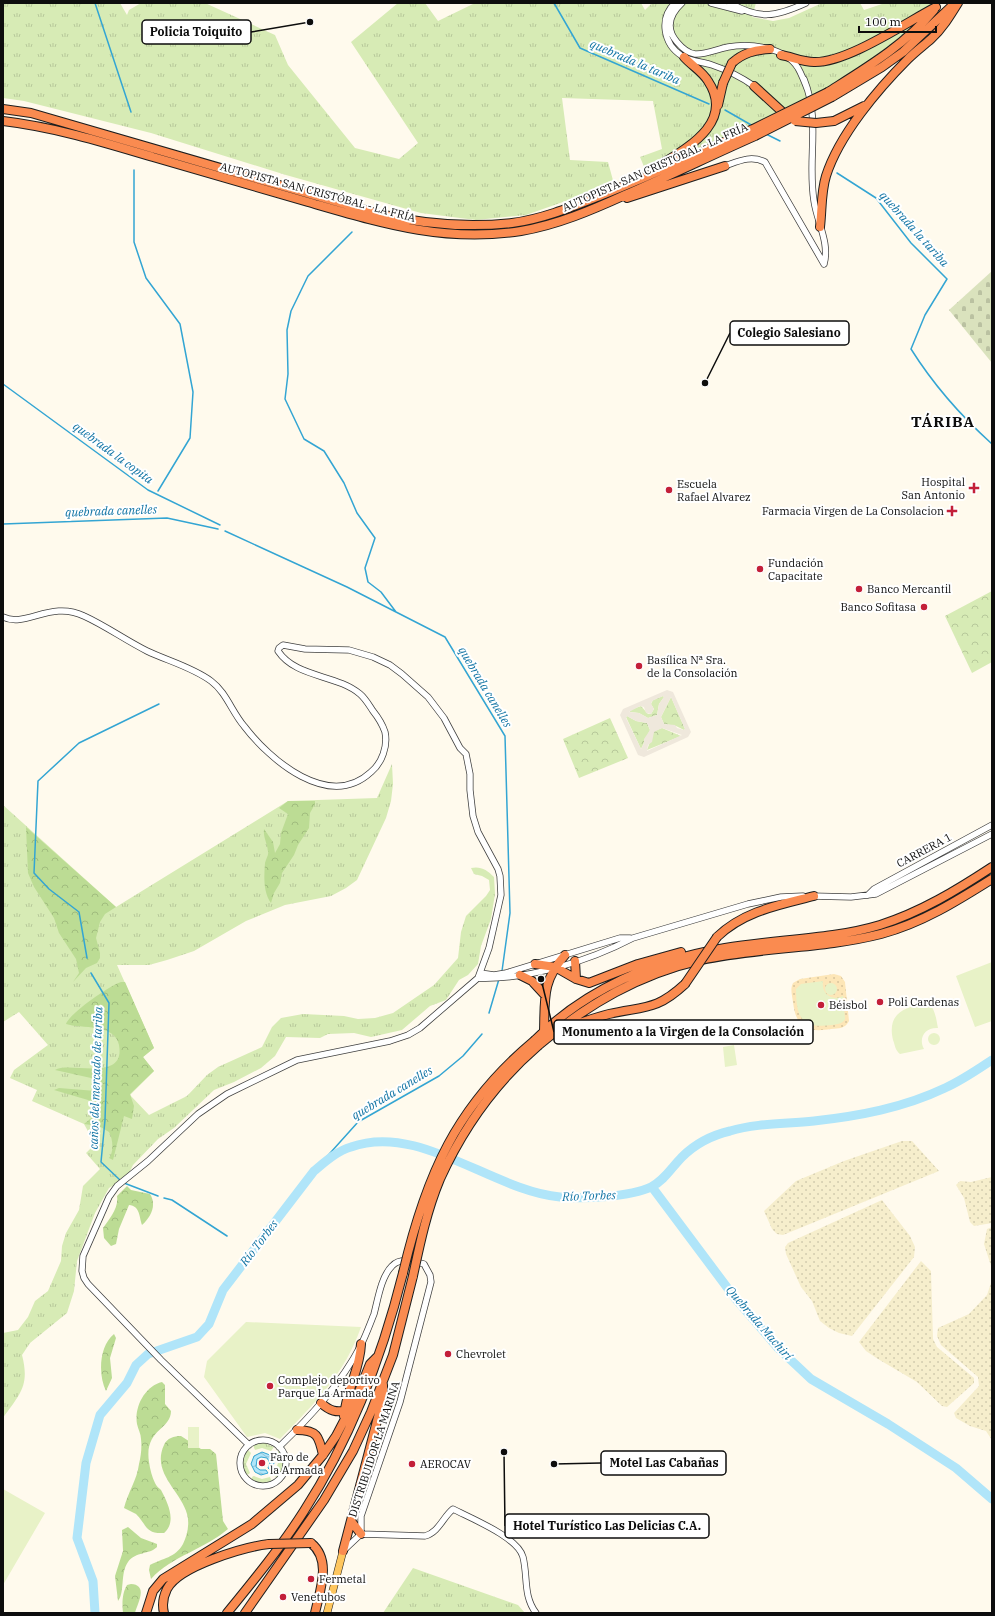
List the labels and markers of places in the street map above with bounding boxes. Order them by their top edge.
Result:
callout: Policia Toiquito [142,20,251,44]
callout: Colegio Salesiano [730,321,849,345]
place label: Hospital San Antonio [902,475,965,502]
place label: Escuela Rafael Alvarez [677,477,751,504]
marker: Hospital San Antonio [968,482,980,494]
marker: Escuela Rafael Alvarez [664,485,674,495]
place label: Farmacia Virgen de La Consolacion [762,504,944,518]
marker: Farmacia Virgen de La Consolacion [947,506,957,516]
place label: Fundación Capacitate [768,556,824,583]
marker: Fundación Capacitate [755,564,765,574]
place label: Banco Mercantil [867,582,951,596]
marker: Banco Mercantil [854,584,864,594]
place label: Banco Sofitasa [840,600,916,614]
marker: Banco Sofitasa [919,602,929,612]
place label: Basílica Nª Sra. de la Consolación [647,653,738,680]
marker: Basílica Nª Sra. de la Consolación [634,661,644,671]
place label: Poli Cardenas [888,995,959,1009]
marker: Poli Cardenas [875,997,885,1007]
place label: Béisbol [829,998,867,1012]
marker: Béisbol [816,1000,826,1010]
callout: Monumento a la Virgen de la Consolación [554,1020,813,1044]
place label: Chevrolet [456,1347,506,1361]
marker: Chevrolet [443,1349,453,1359]
place label: Complejo deportivo Parque La Armada [278,1373,380,1400]
marker: Complejo deportivo Parque La Armada [265,1381,275,1391]
place label: Faro de la Armada [270,1450,323,1477]
callout: Motel Las Cabañas [601,1451,726,1475]
place label: AEROCAV [420,1457,472,1471]
marker: Faro de la Armada [257,1458,267,1468]
marker: AEROCAV [407,1459,417,1469]
callout: Hotel Turístico Las Delicias C.A. [505,1514,709,1538]
place label: Fermetal [319,1572,366,1586]
marker: Fermetal [306,1574,316,1584]
place label: Venetubos [291,1590,345,1604]
marker: Venetubos [278,1592,288,1602]

